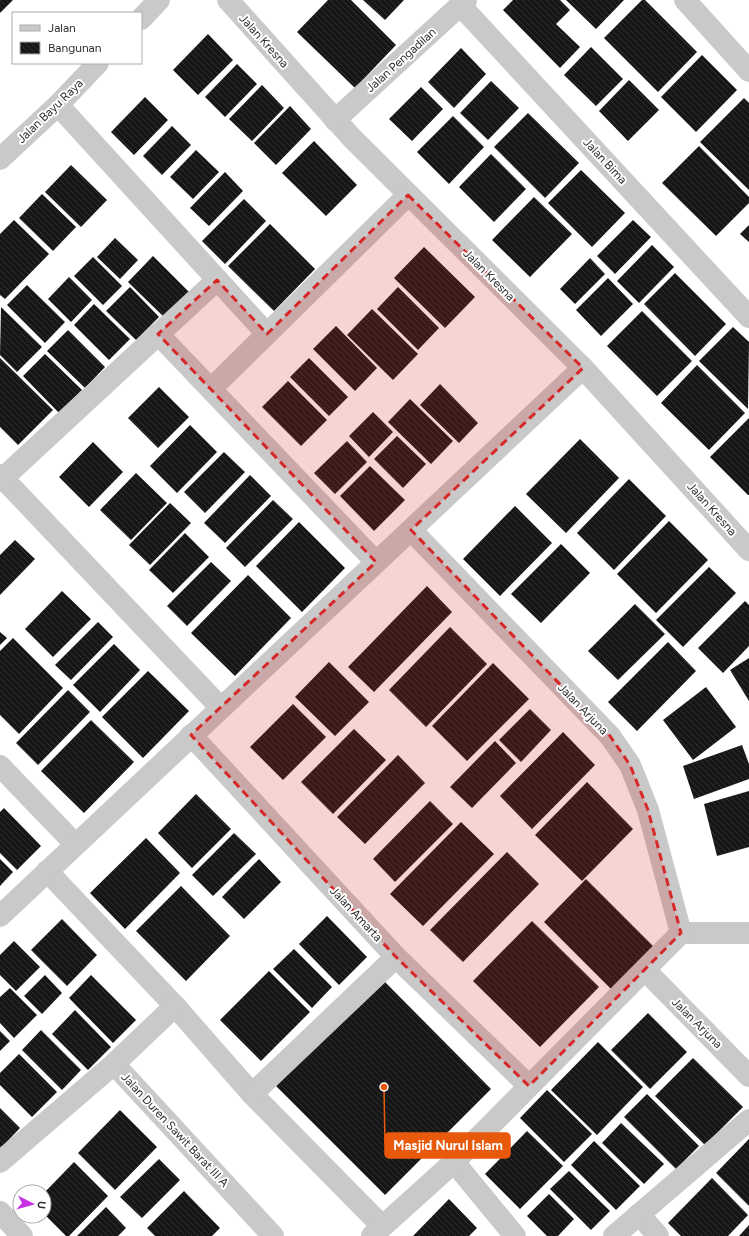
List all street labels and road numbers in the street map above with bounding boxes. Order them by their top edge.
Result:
street label: Jalan Kresna [236,11,292,71]
street label: Jalan Pengadilan [363,25,439,95]
street label: Jalan Bayu Raya [14,76,86,146]
street label: Jalan Bima [580,135,630,187]
street label: Jalan Kresna [460,246,518,304]
street label: Jalan Kresna [684,479,740,539]
street label: Jalan Arjuna [555,681,611,737]
street label: Jalan Amarta [327,884,385,944]
street label: Jalan Arjuna [669,995,725,1051]
street label: Jalan Duren Sawit Barat III A [118,1070,232,1190]

